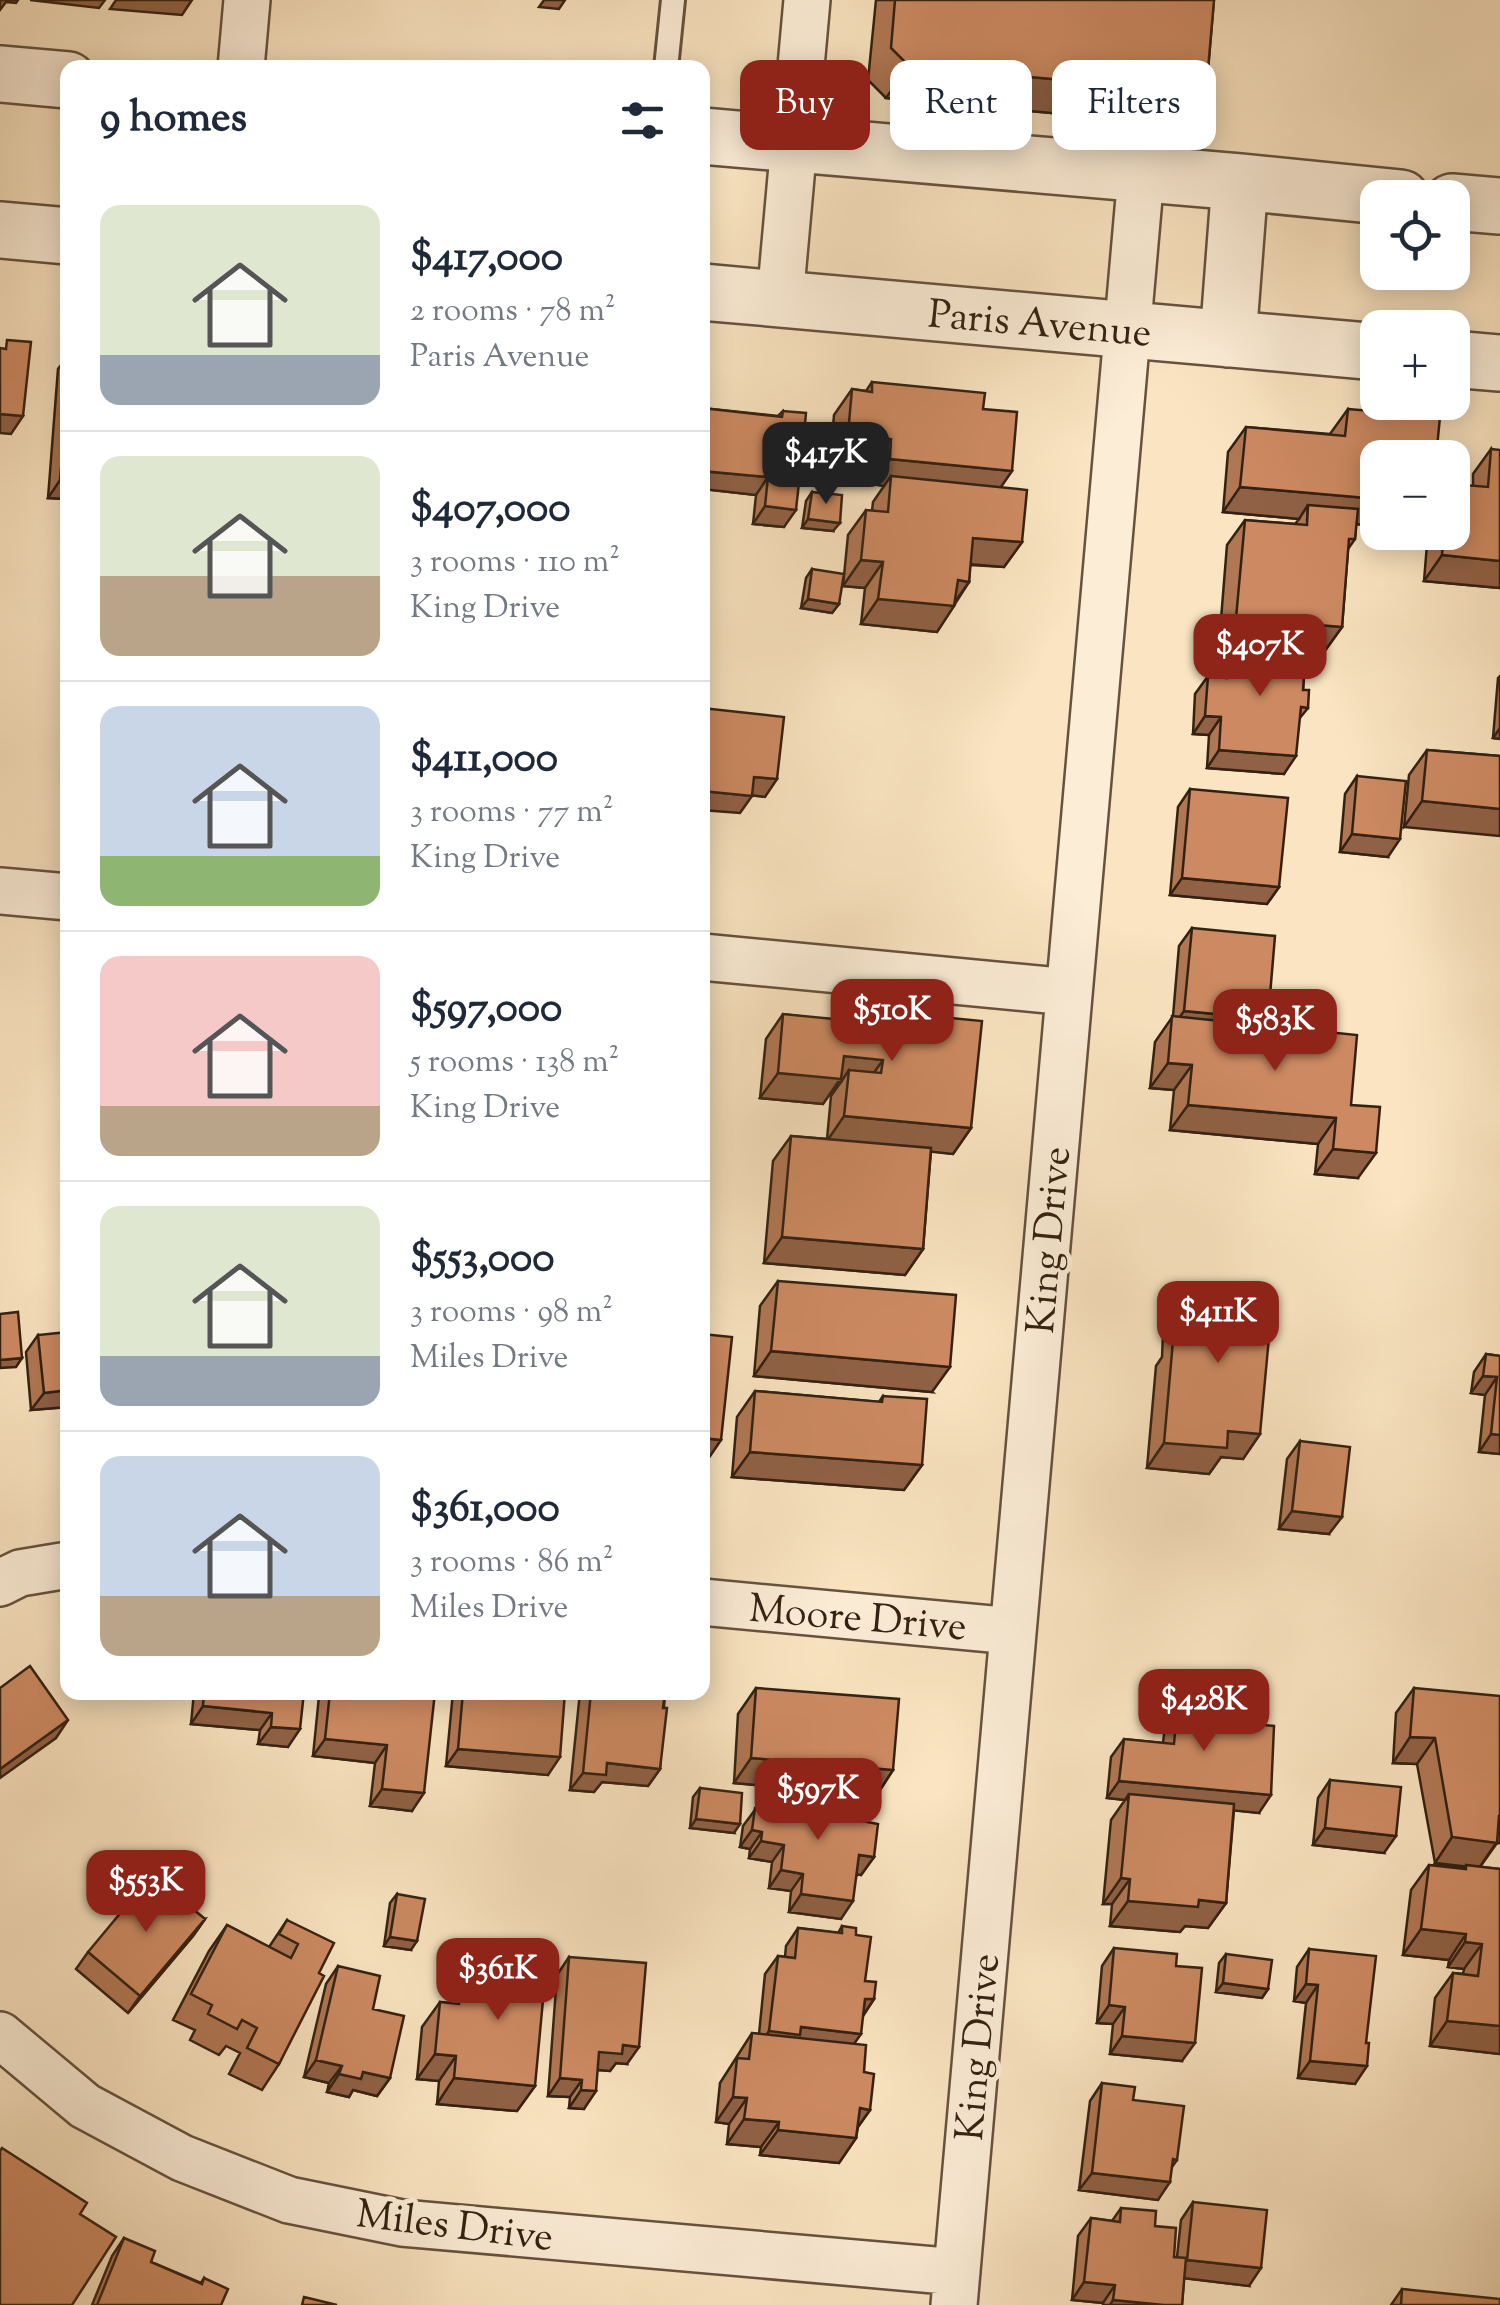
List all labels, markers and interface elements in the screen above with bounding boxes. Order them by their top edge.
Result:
chip: Buy [740,60,870,150]
chip: Rent [890,60,1032,150]
chip: Filters [1052,60,1216,150]
text: 9 homes [100,90,247,150]
icon: filters [615,93,670,148]
map controls [1360,180,1470,550]
button: locate [1360,180,1470,290]
text: $417,000 [410,229,563,289]
icon: home [180,245,300,365]
street label: Paris Avenue [925,288,1154,365]
text: 2 rooms · 78 m² [410,289,616,335]
button: + [1360,310,1470,420]
text: Paris Avenue [410,335,589,381]
pin: $417K [756,422,896,507]
text: $417K [784,431,868,477]
button: − [1360,440,1470,550]
text: $407,000 [410,480,570,540]
icon: home [180,496,300,616]
text: 3 rooms · 110 m² [410,540,620,586]
text: King Drive [410,586,560,632]
pin: $407K [1190,614,1330,699]
text: $407K [1215,623,1305,669]
text: $411,000 [410,730,558,790]
icon: home [180,746,300,866]
text: 3 rooms · 77 m² [410,790,614,836]
text: King Drive [410,836,560,882]
pin: $510K [822,979,962,1064]
text: $597,000 [410,980,562,1040]
text: $510K [853,988,931,1034]
pin: $583K [1205,989,1345,1074]
icon: home [180,996,300,1116]
text: $583K [1235,998,1315,1044]
text: 5 rooms · 138 m² [410,1040,619,1086]
text: King Drive [410,1086,560,1132]
street label: King Drive [1015,1144,1088,1336]
text: $553,000 [410,1230,554,1290]
icon: home [180,1246,300,1366]
pin: $411K [1148,1281,1288,1366]
text: 3 rooms · 98 m² [410,1290,613,1336]
text: $411K [1179,1290,1257,1336]
text: Miles Drive [410,1336,568,1382]
text: $361,000 [410,1480,560,1540]
icon: home [180,1496,300,1616]
text: 3 rooms · 86 m² [410,1540,613,1586]
street label: Moore Drive [746,1583,969,1658]
text: Miles Drive [410,1586,568,1632]
pin: $428K [1134,1669,1274,1754]
text: $428K [1160,1678,1248,1724]
pin: $597K [748,1758,888,1843]
text: $597K [777,1767,859,1813]
pin: $553K [76,1850,216,1935]
text: $553K [108,1859,184,1905]
pin: $361K [428,1938,568,2023]
text: $361K [458,1947,538,1993]
street label: King Drive [944,1951,1017,2143]
street label: Miles Drive [353,2188,556,2269]

